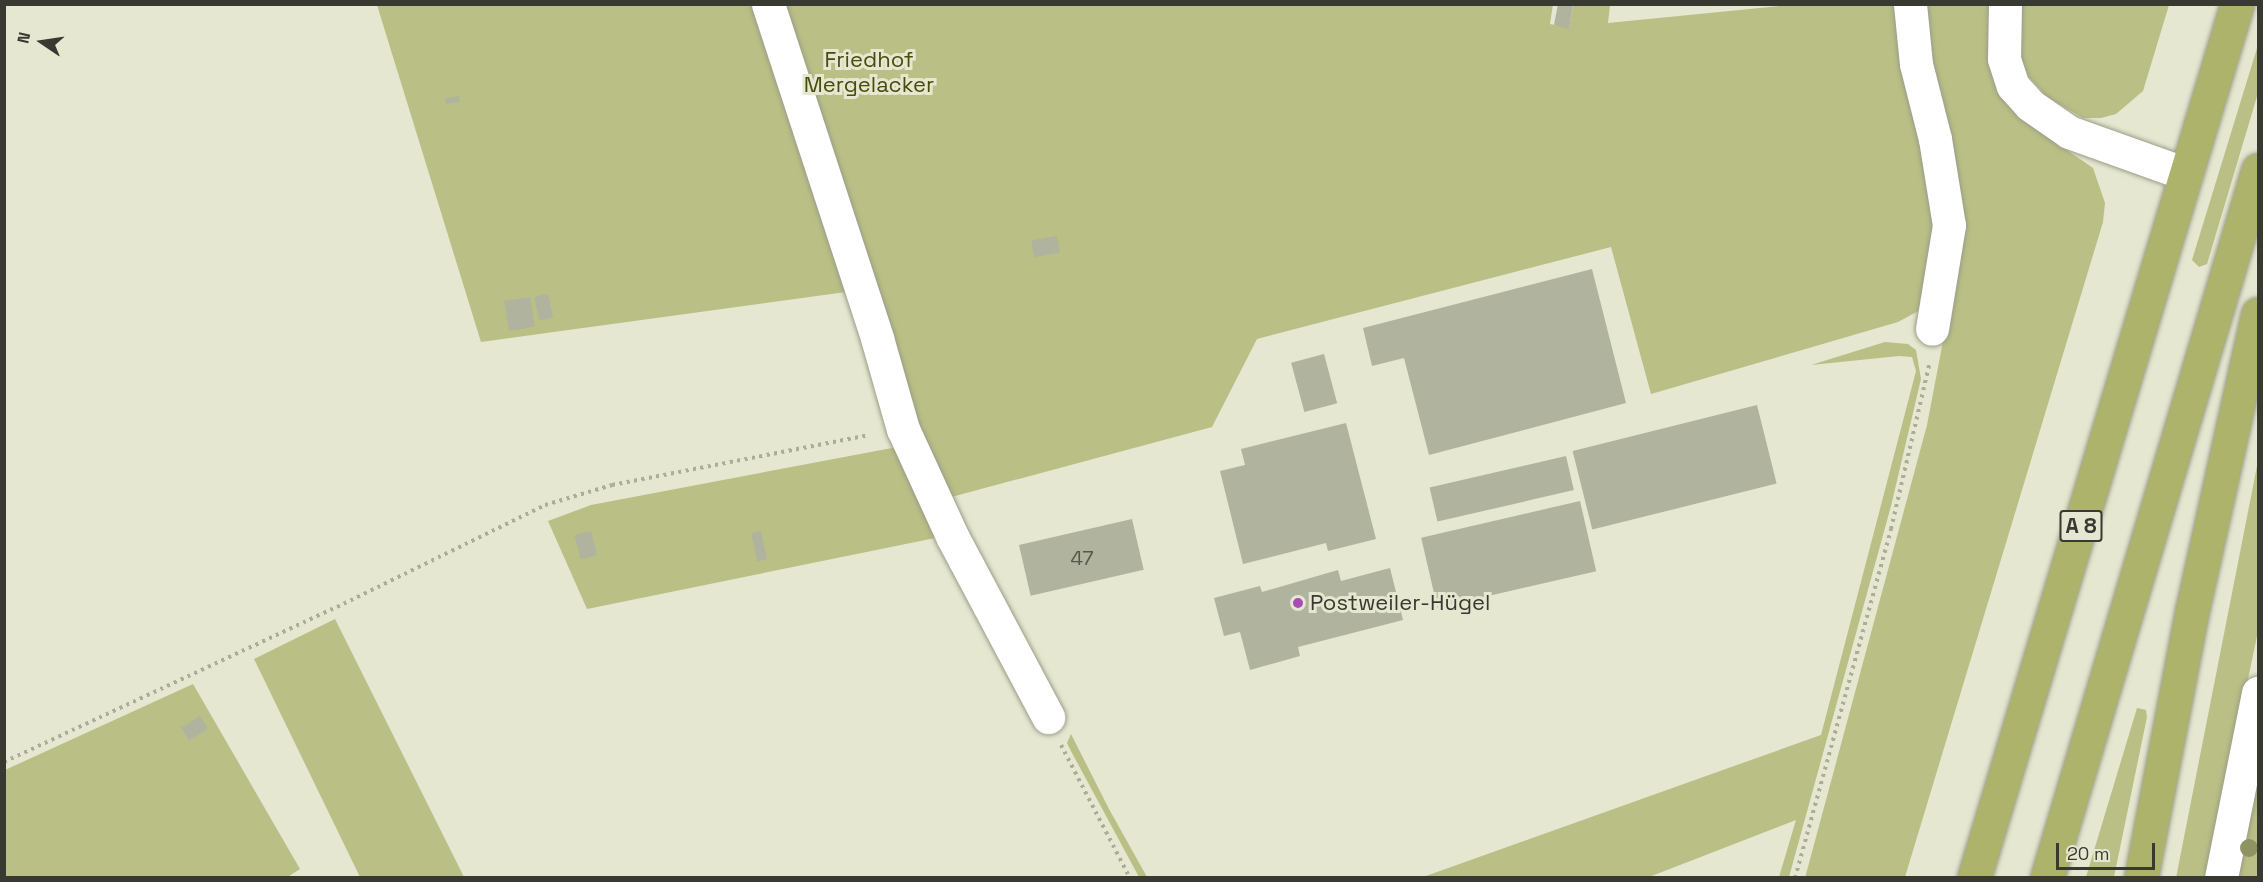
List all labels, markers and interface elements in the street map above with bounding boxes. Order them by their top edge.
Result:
north arrow [12,12,72,72]
text: N [13,30,35,45]
park label: Friedhof Mergelacker [804,46,934,98]
road number: A 8 [2058,508,2104,544]
house number: 47 [1070,546,1094,570]
place label: Postweiler-Hügel [1310,590,1490,616]
marker: Postweiler-Hügel [1291,596,1305,610]
scale bar [2059,831,2158,869]
text: 20 m [2067,842,2110,865]

